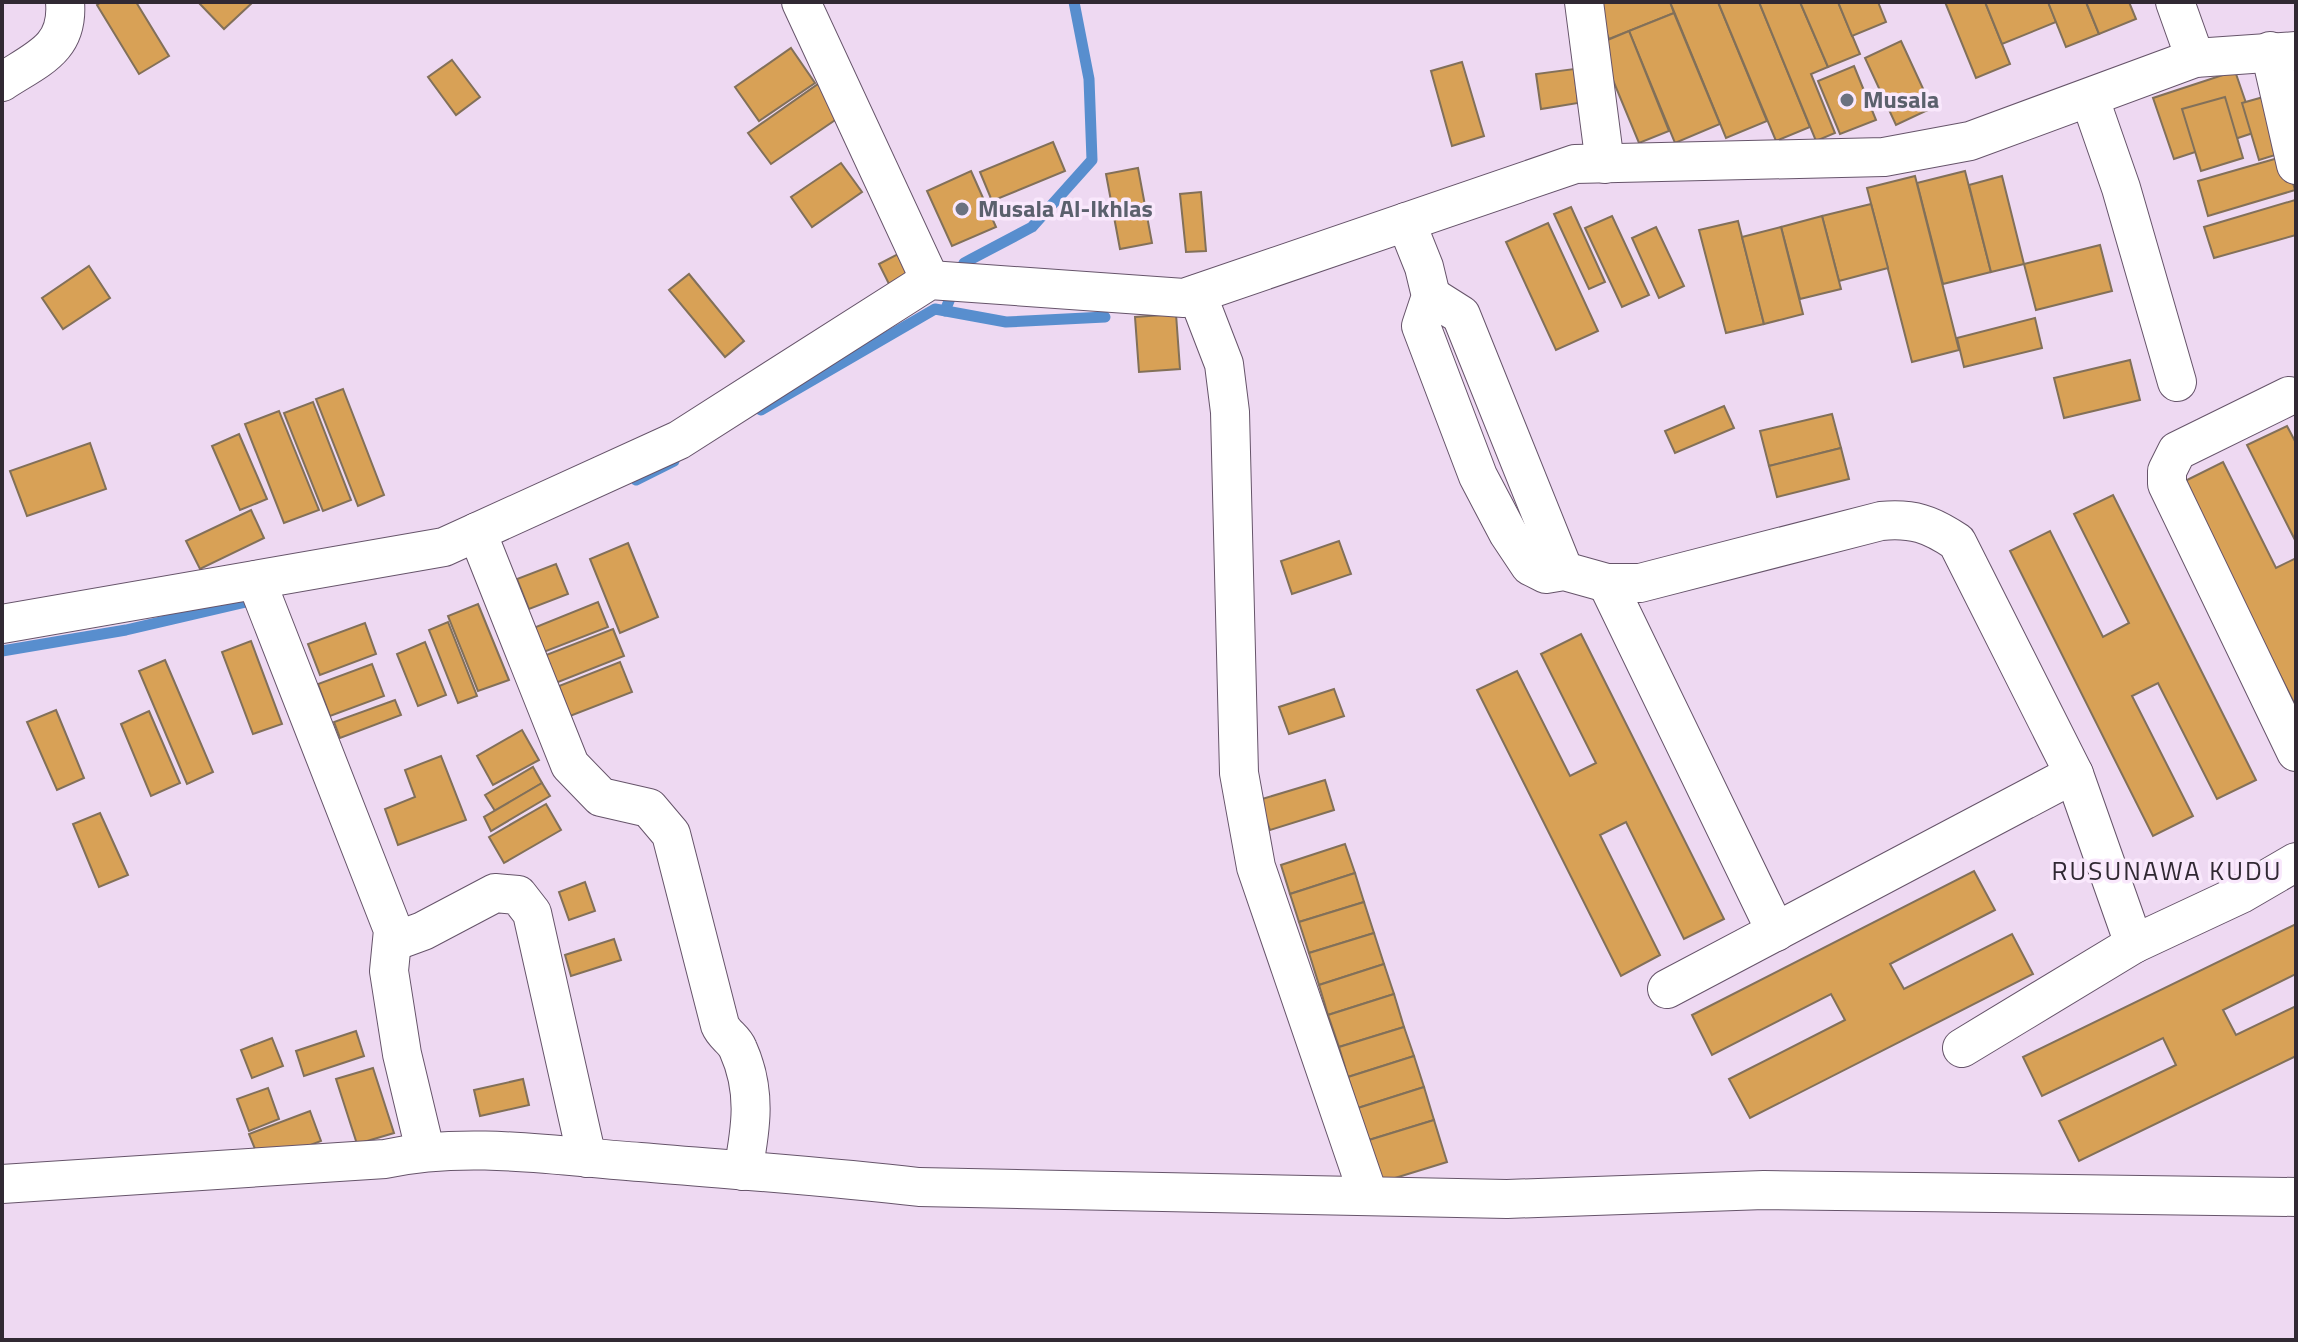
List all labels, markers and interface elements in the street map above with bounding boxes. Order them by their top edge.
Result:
place label: Musala [1863,81,1939,117]
marker: Musala [1838,91,1856,109]
place label: Musala Al-Ikhlas [978,190,1153,226]
marker: Musala Al-Ikhlas [953,200,971,218]
district label: RUSUNAWA KUDU [2052,851,2282,890]

